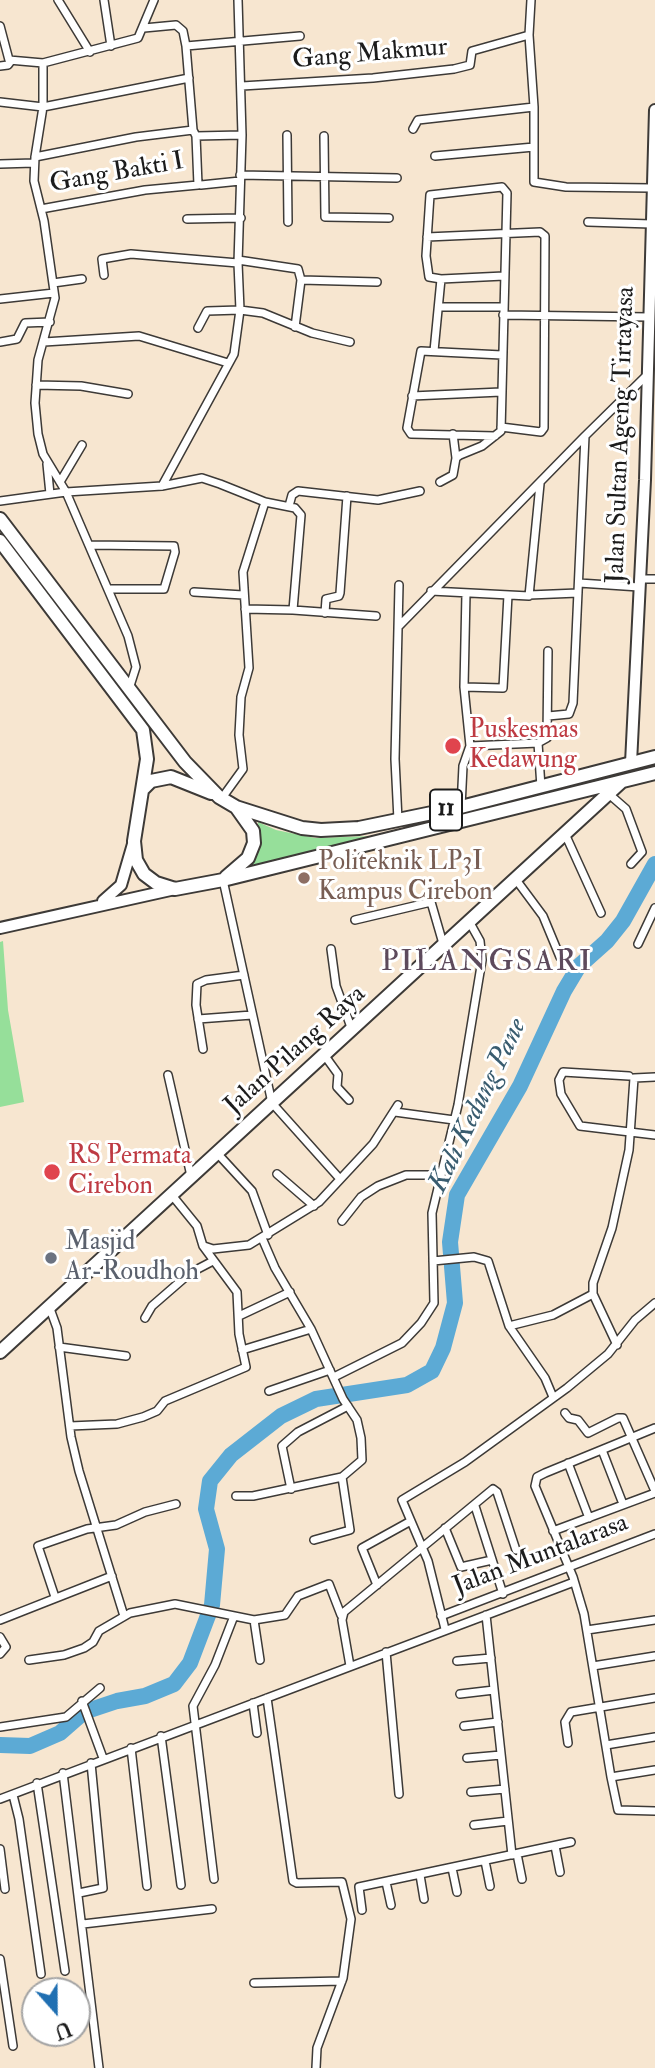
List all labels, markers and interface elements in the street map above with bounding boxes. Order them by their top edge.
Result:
street label: Gang Makmur [291,33,449,77]
street label: Gang Bakti I [48,147,186,201]
street label: Jalan Sultan Ageng Tirtayasa [601,286,643,584]
place label: Puskesmas Kedawung [469,715,578,776]
marker: Puskesmas Kedawung [443,736,463,756]
road number: 11 [430,790,462,830]
place label: Politeknik LP3I Kampus Cirebon [318,847,493,908]
marker: Politeknik LP3I Kampus Cirebon [296,870,312,886]
district label: PILANGSARI [382,946,592,982]
street label: Jalan Pilang Raya [219,980,373,1122]
water label: Kali Kedung Pane [422,1014,536,1198]
place label: RS Permata Cirebon [68,1141,192,1202]
marker: RS Permata Cirebon [42,1162,62,1182]
place label: Masjid Ar-Roudhoh [65,1227,199,1288]
marker: Masjid Ar-Roudhoh [43,1250,59,1266]
street label: Jalan Muntalarasa [449,1508,633,1604]
north arrow [21,1977,91,2047]
text: U [51,2016,75,2044]

